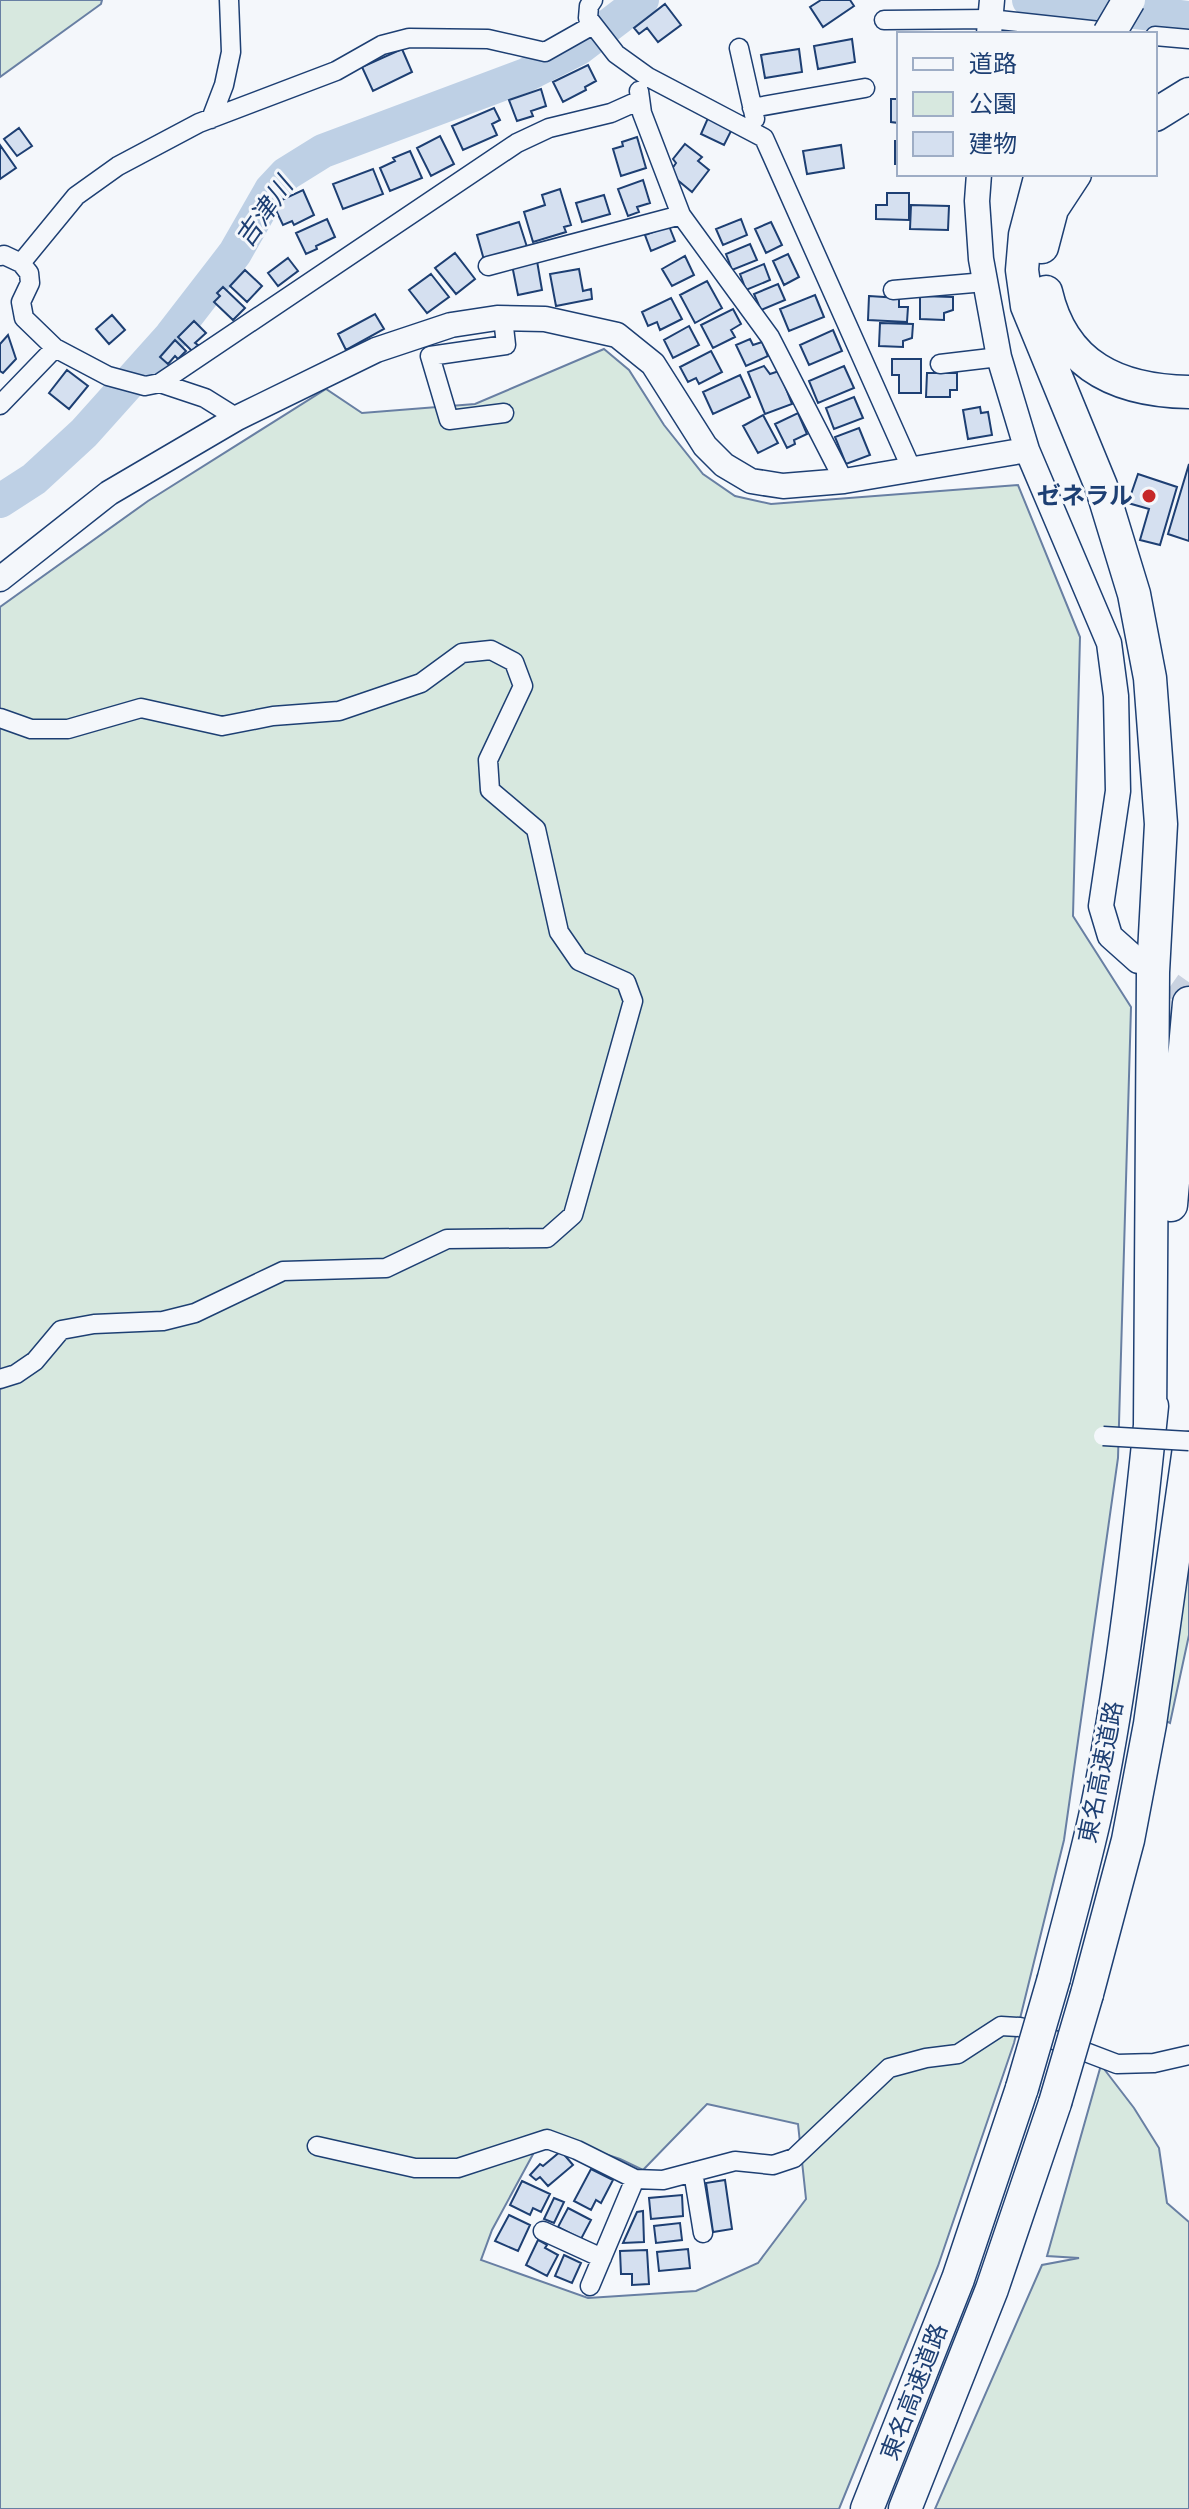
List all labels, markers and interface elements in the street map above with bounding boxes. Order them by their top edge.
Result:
legend [897,32,1157,176]
text: 道路 [969,47,1017,80]
text: 公園 [969,87,1017,120]
text: 建物 [969,127,1017,160]
water label: 吉津川 [227,167,303,254]
place label: ゼネラル [1037,479,1133,512]
marker: ゼネラル [1140,487,1158,505]
street label: 東名高速道路 [1071,1698,1130,1846]
street label: 東名高速道路 [872,2319,955,2465]

